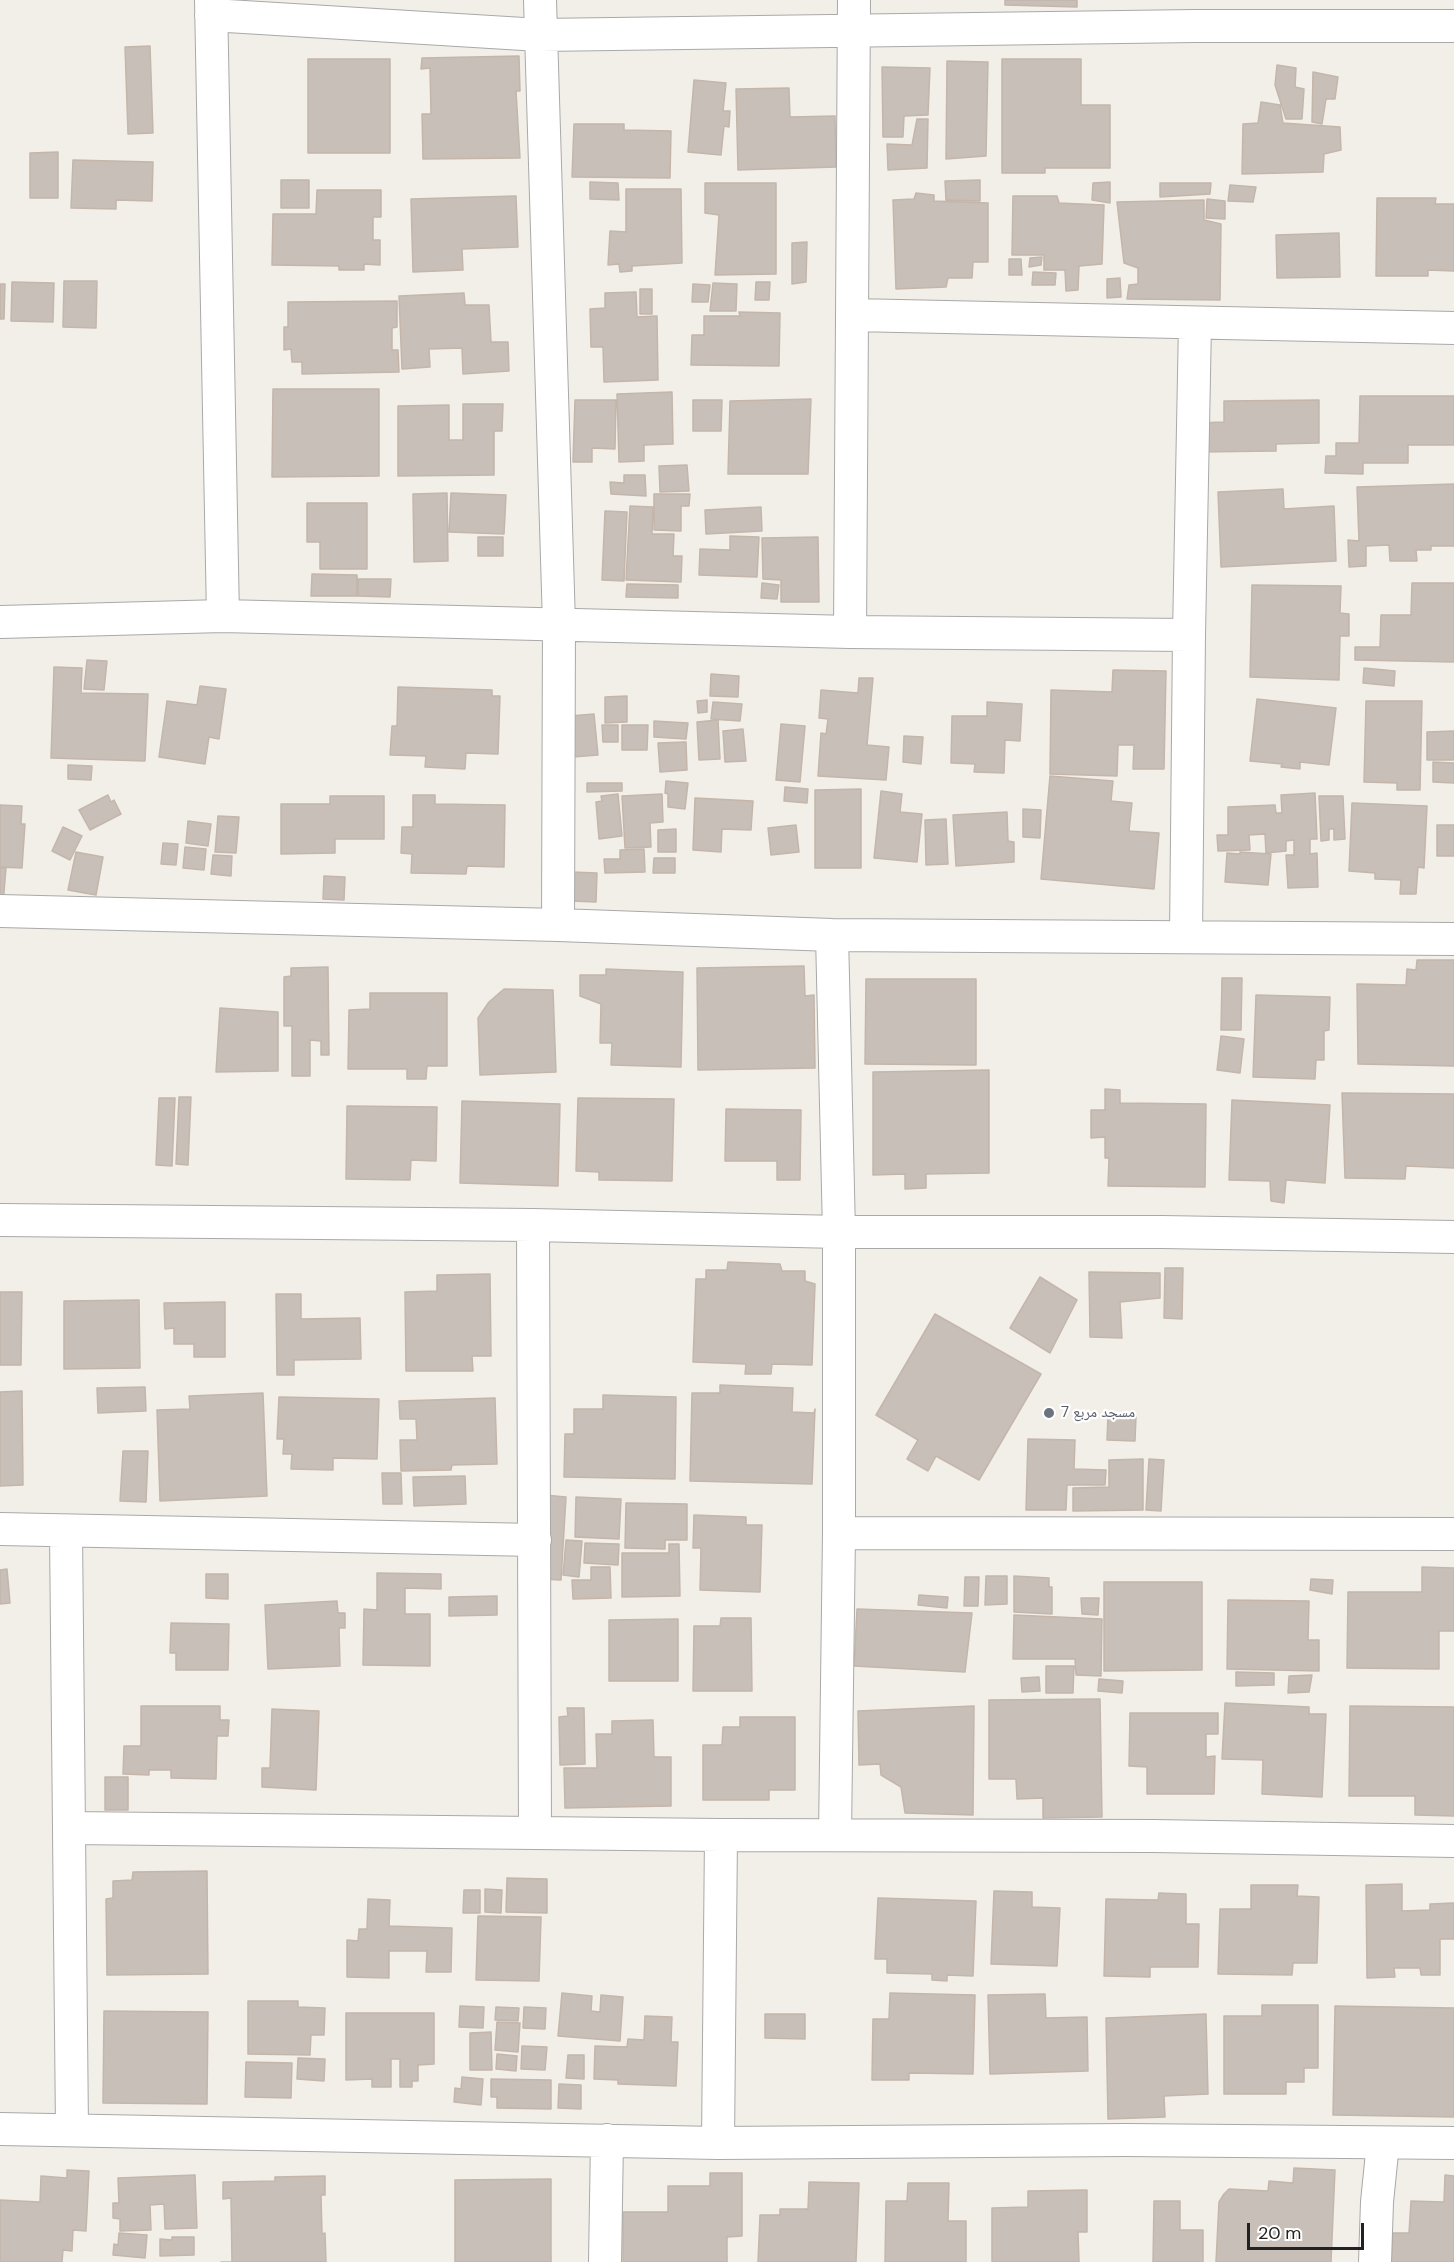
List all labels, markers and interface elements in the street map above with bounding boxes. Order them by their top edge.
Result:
place label: مسجد مربع 7 [1061,1404,1135,1422]
marker: مسجد مربع 7 [1042,1406,1056,1420]
scale bar [1250,2211,1367,2249]
text: 20 m [1258,2221,1301,2245]

